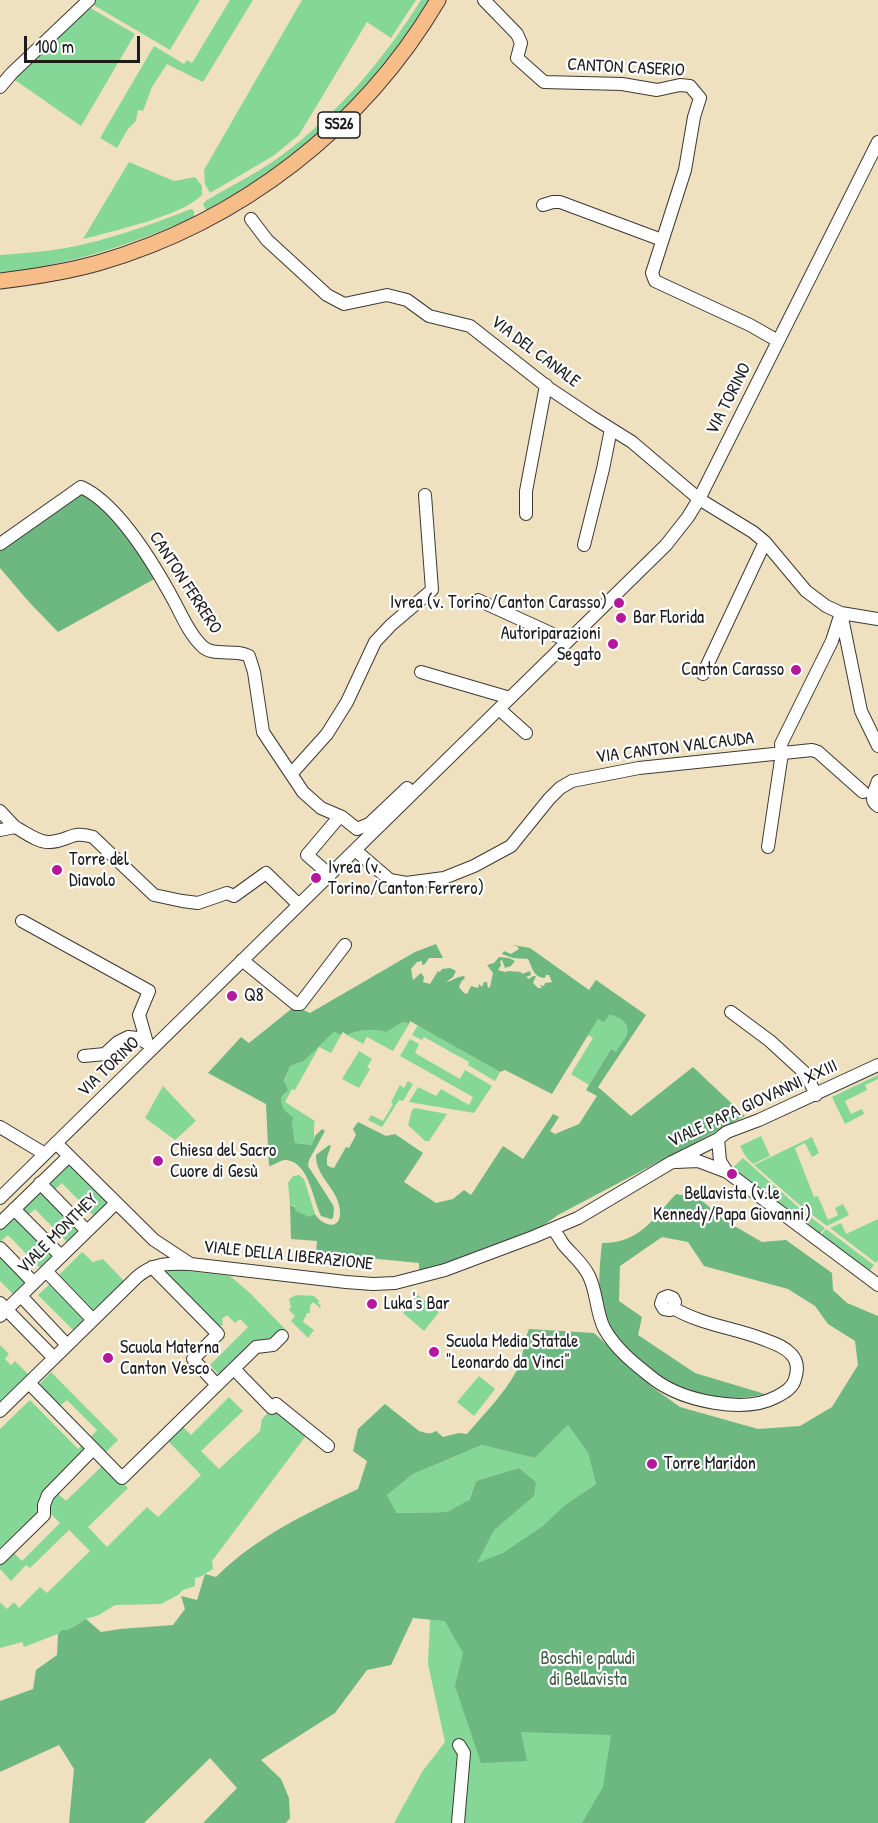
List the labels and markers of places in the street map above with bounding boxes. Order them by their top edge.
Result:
place label: Ivrea (v. Torino/Canton Carasso) [390,592,607,614]
marker: Ivrea (v. Torino/Canton Carasso) [612,596,626,610]
place label: Bar Florida [633,607,704,629]
marker: Bar Florida [614,611,628,625]
place label: Autoriparazioni Segato [501,623,601,666]
marker: Autoriparazioni Segato [606,637,620,651]
place label: Canton Carasso [681,659,784,681]
marker: Canton Carasso [789,663,803,677]
place label: Torre del Diavolo [69,849,129,892]
place label: Ivrea (v. Torino/Canton Ferrero) [328,857,484,900]
marker: Torre del Diavolo [50,863,64,877]
marker: Ivrea (v. Torino/Canton Ferrero) [309,871,323,885]
place label: Q8 [244,985,264,1007]
marker: Q8 [225,989,239,1003]
place label: Chiesa del Sacro Cuore di Gesù [170,1140,276,1182]
marker: Chiesa del Sacro Cuore di Gesù [151,1154,165,1168]
marker: Bellavista (v.le Kennedy/Papa Giovanni) [725,1167,739,1181]
place label: Bellavista (v.le Kennedy/Papa Giovanni) [653,1183,811,1226]
place label: Luka's Bar [384,1293,450,1315]
marker: Luka's Bar [365,1297,379,1311]
place label: Scuola Media Statale "Leonardo da Vinci" [446,1331,579,1374]
place label: Scuola Materna Canton Vesco [120,1337,219,1380]
marker: Scuola Media Statale "Leonardo da Vinci" [427,1345,441,1359]
marker: Scuola Materna Canton Vesco [101,1351,115,1365]
place label: Torre Maridon [664,1453,756,1475]
marker: Torre Maridon [645,1457,659,1471]

